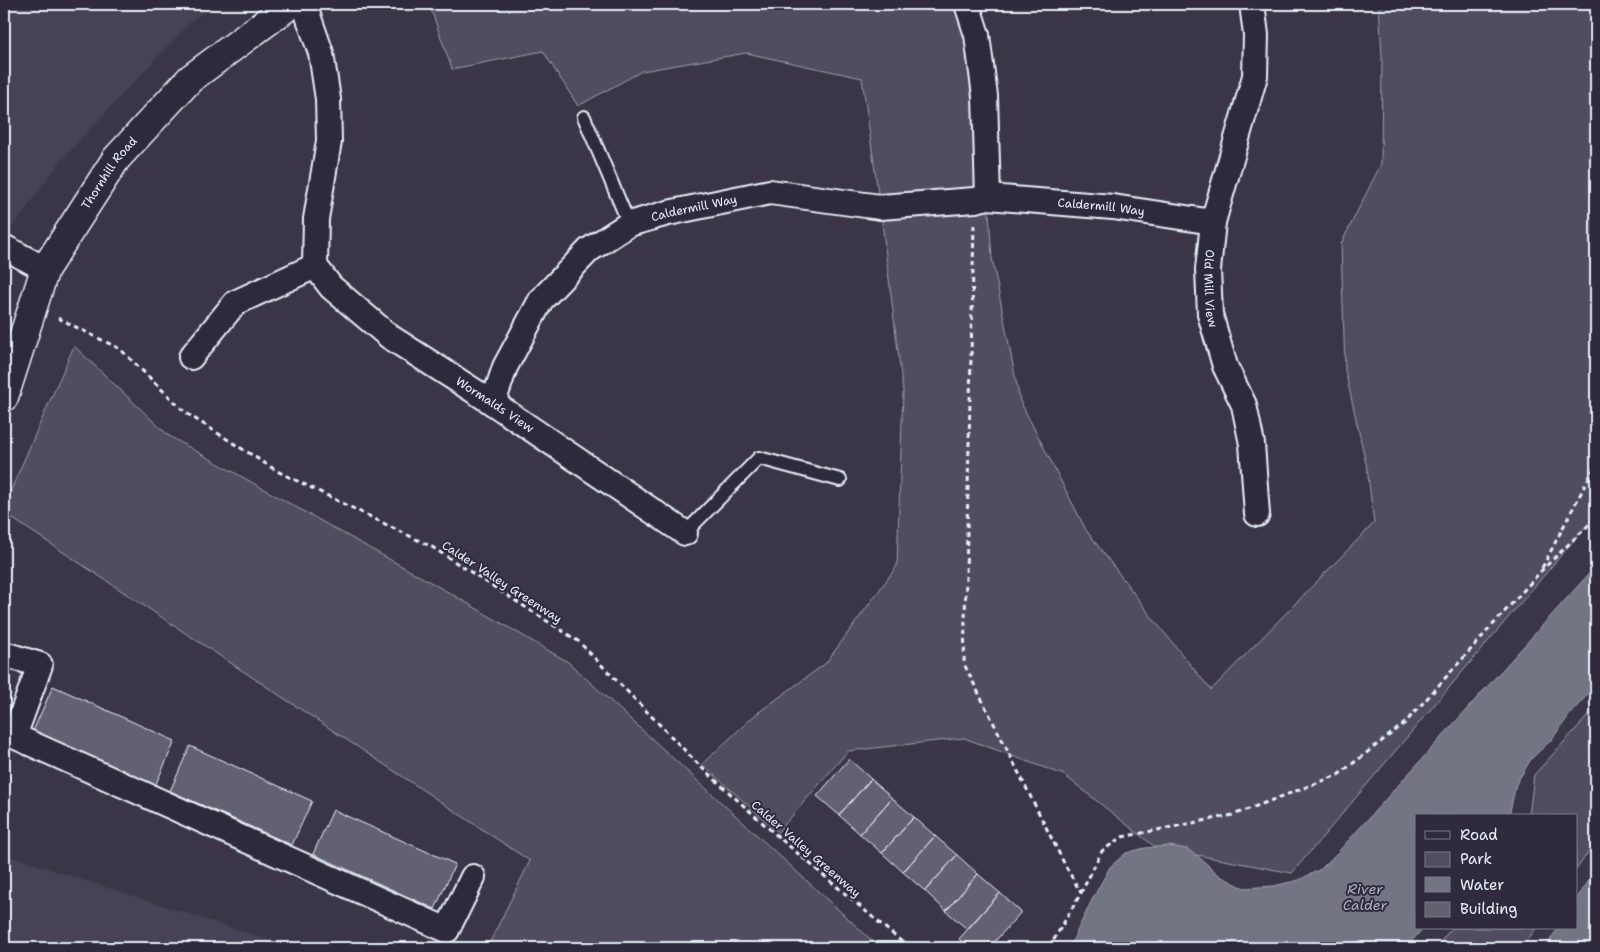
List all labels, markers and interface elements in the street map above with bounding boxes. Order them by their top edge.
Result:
street label: Thornhill Road [78,133,141,212]
street label: Caldermill Way [649,191,739,225]
street label: Caldermill Way [1057,195,1146,220]
street label: Old Mill View [1200,249,1222,330]
street label: Wormalds View [453,373,538,437]
street label: Calder Valley Greenway [439,537,565,627]
street label: Calder Valley Greenway [748,797,864,901]
legend [1415,814,1578,930]
text: Road [1460,825,1498,845]
text: Park [1460,849,1492,869]
text: Water [1460,875,1504,895]
water label: River Calder [1343,880,1388,914]
text: Building [1460,899,1517,919]

